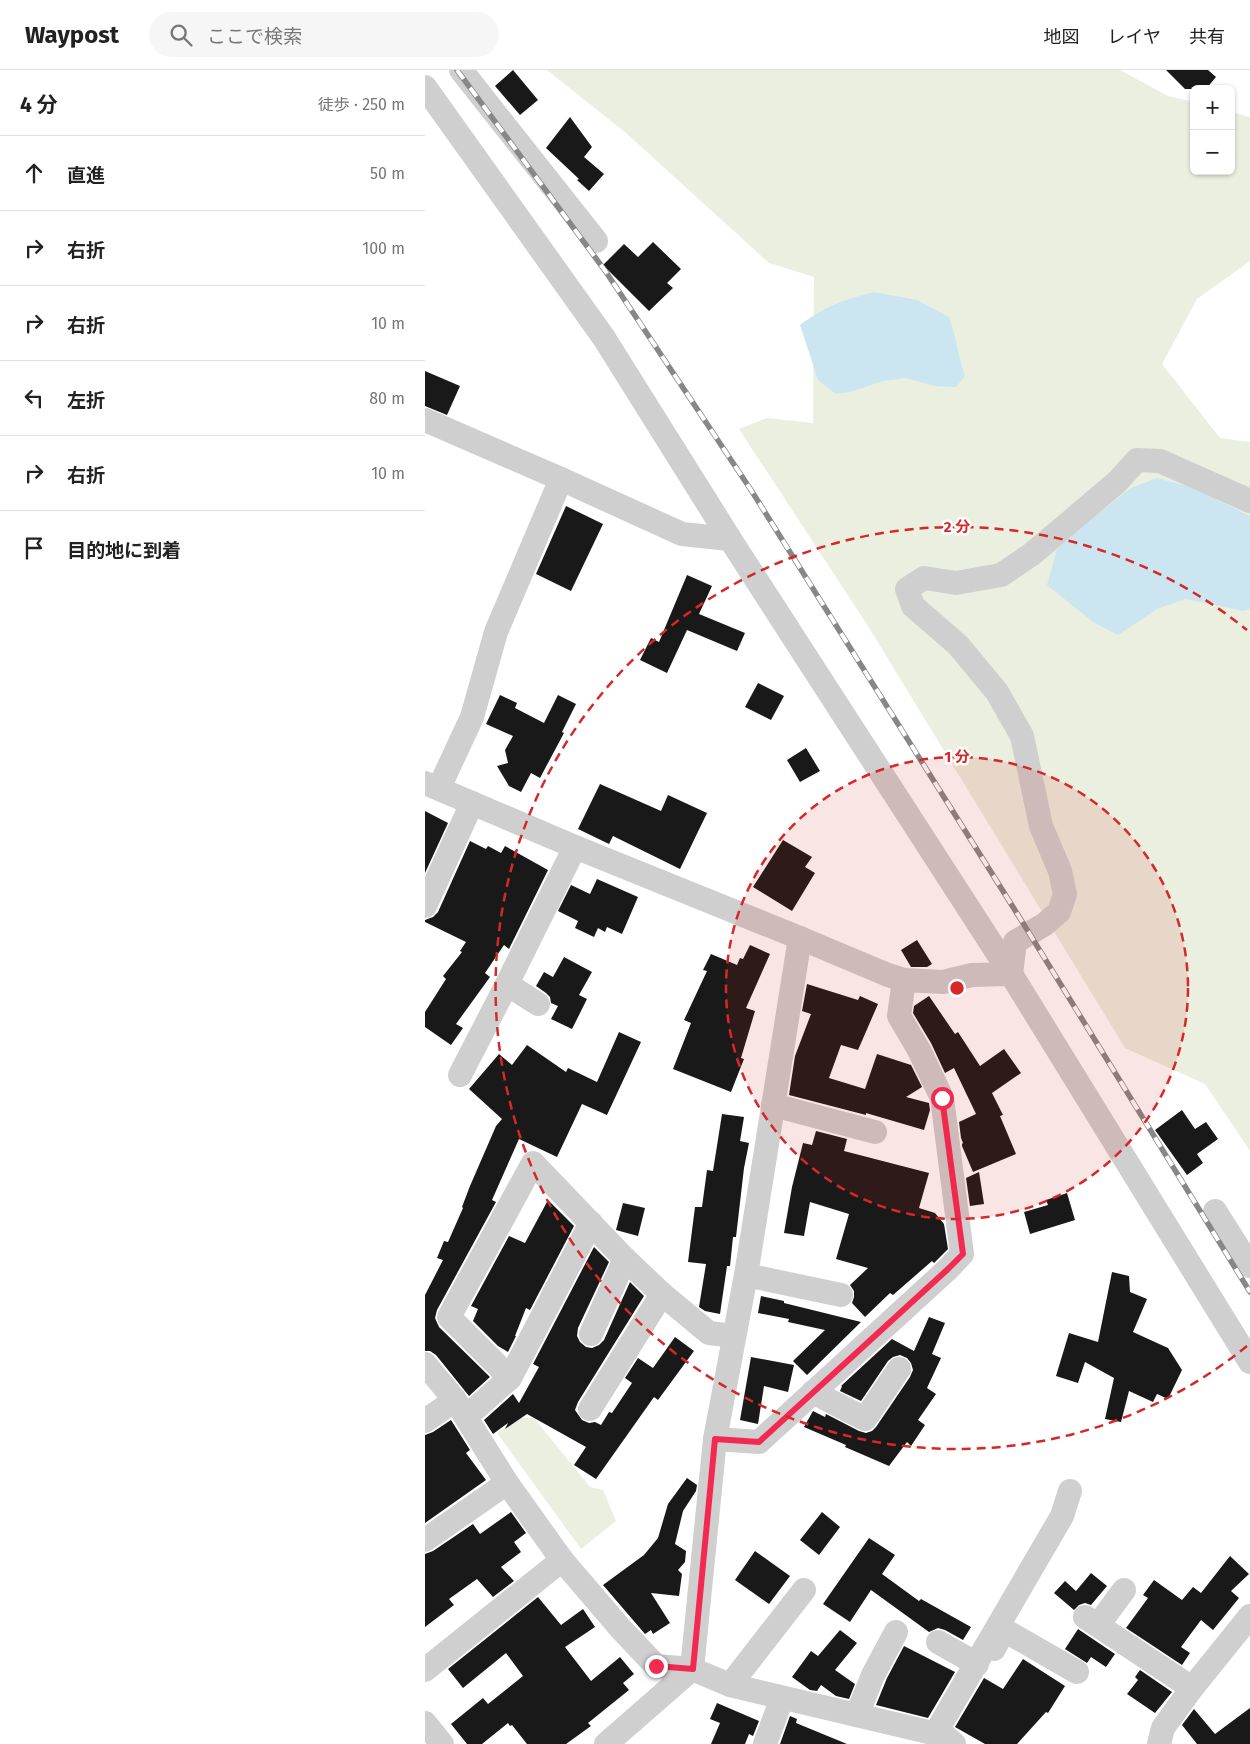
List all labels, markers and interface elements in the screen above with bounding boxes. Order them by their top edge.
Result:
search box [149,12,499,57]
text: Waypost [25,21,119,49]
icon: search [167,21,195,49]
text: ここで検索 [207,25,302,48]
text: 地図 [1044,26,1080,48]
text: レイヤ [1108,26,1161,48]
text: 共有 [1189,26,1225,48]
map controls [1190,85,1235,175]
button: + [1190,85,1235,130]
text: 4 分 [20,92,58,118]
text: 徒歩 · 250 m [318,95,405,114]
button: − [1190,130,1235,175]
icon: ahead [20,159,48,187]
text: 直進 [67,164,105,187]
text: 50 m [370,164,405,183]
icon: right [20,234,48,262]
text: 右折 [67,239,105,262]
text: 100 m [362,239,405,258]
icon: right [20,309,48,337]
text: 右折 [67,314,105,337]
text: 10 m [371,314,405,333]
icon: left [20,384,48,412]
text: 左折 [67,389,105,412]
text: 80 m [369,389,405,408]
icon: right [20,459,48,487]
text: 右折 [67,464,105,487]
text: 10 m [371,464,405,483]
text: 2 分 [944,518,970,536]
icon: arrive [20,534,48,562]
text: 目的地に到着 [67,539,181,562]
text: 1 分 [944,748,970,766]
centre of rings [948,979,966,997]
route start [931,1087,954,1110]
route end [645,1655,668,1678]

